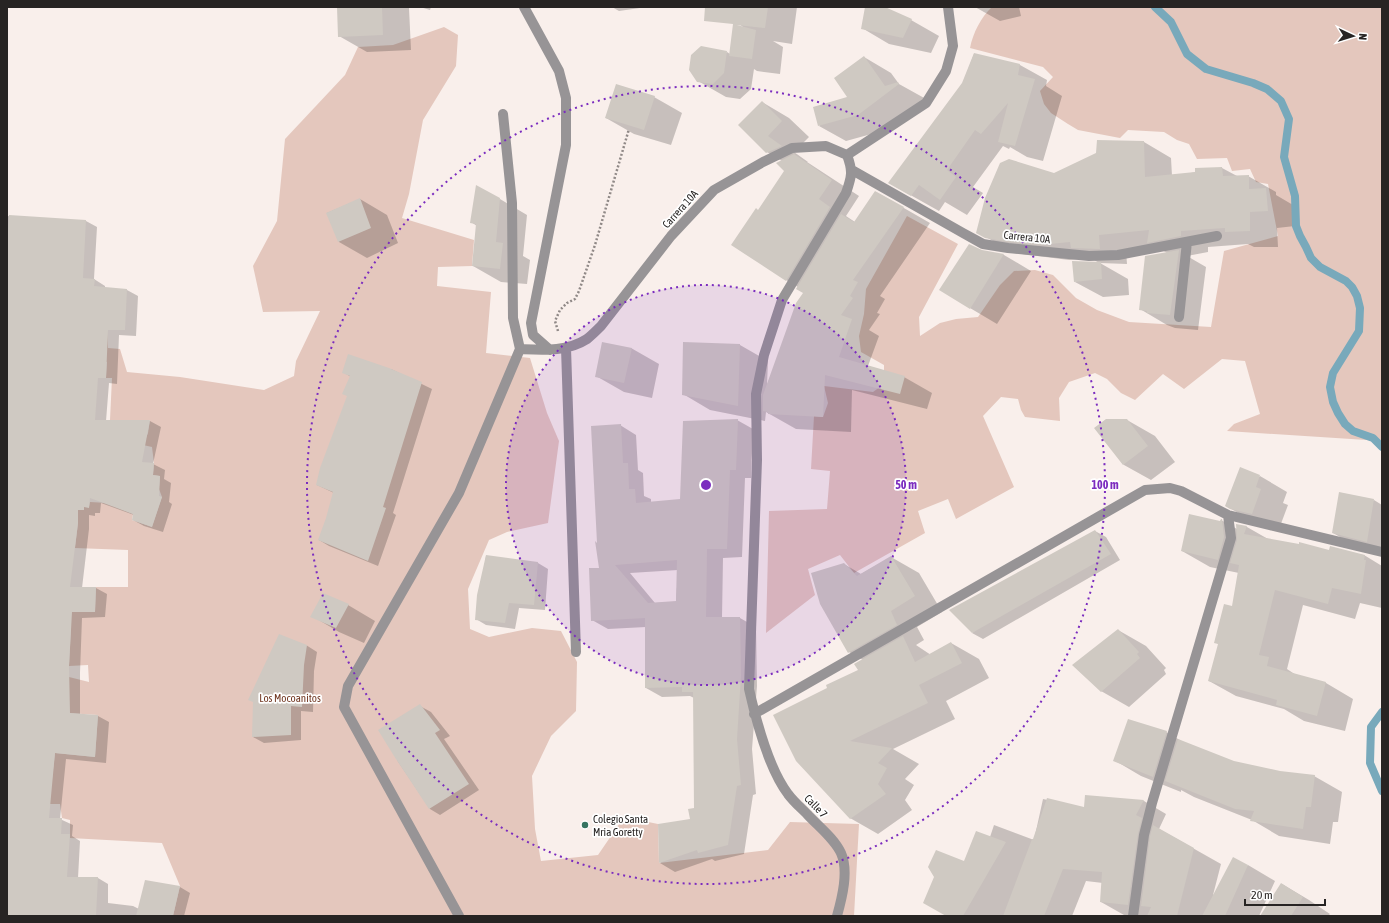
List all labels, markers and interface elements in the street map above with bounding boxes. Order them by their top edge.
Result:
north arrow [1333,16,1373,56]
text: N [1357,33,1369,40]
street label: Carrera 10A [660,187,701,230]
street label: Carrera 10A [1003,229,1052,245]
centre of rings [699,478,713,492]
text: 50 m [895,478,917,492]
text: 100 m [1091,478,1119,492]
park label: Los Mocoanitos [259,692,321,704]
street label: Calle 7 [802,792,830,820]
place label: Colegio Santa Mria Goretty [593,813,648,838]
marker: Colegio Santa Mria Goretty [580,820,590,830]
scale bar [1245,881,1325,907]
text: 20 m [1251,888,1273,902]

